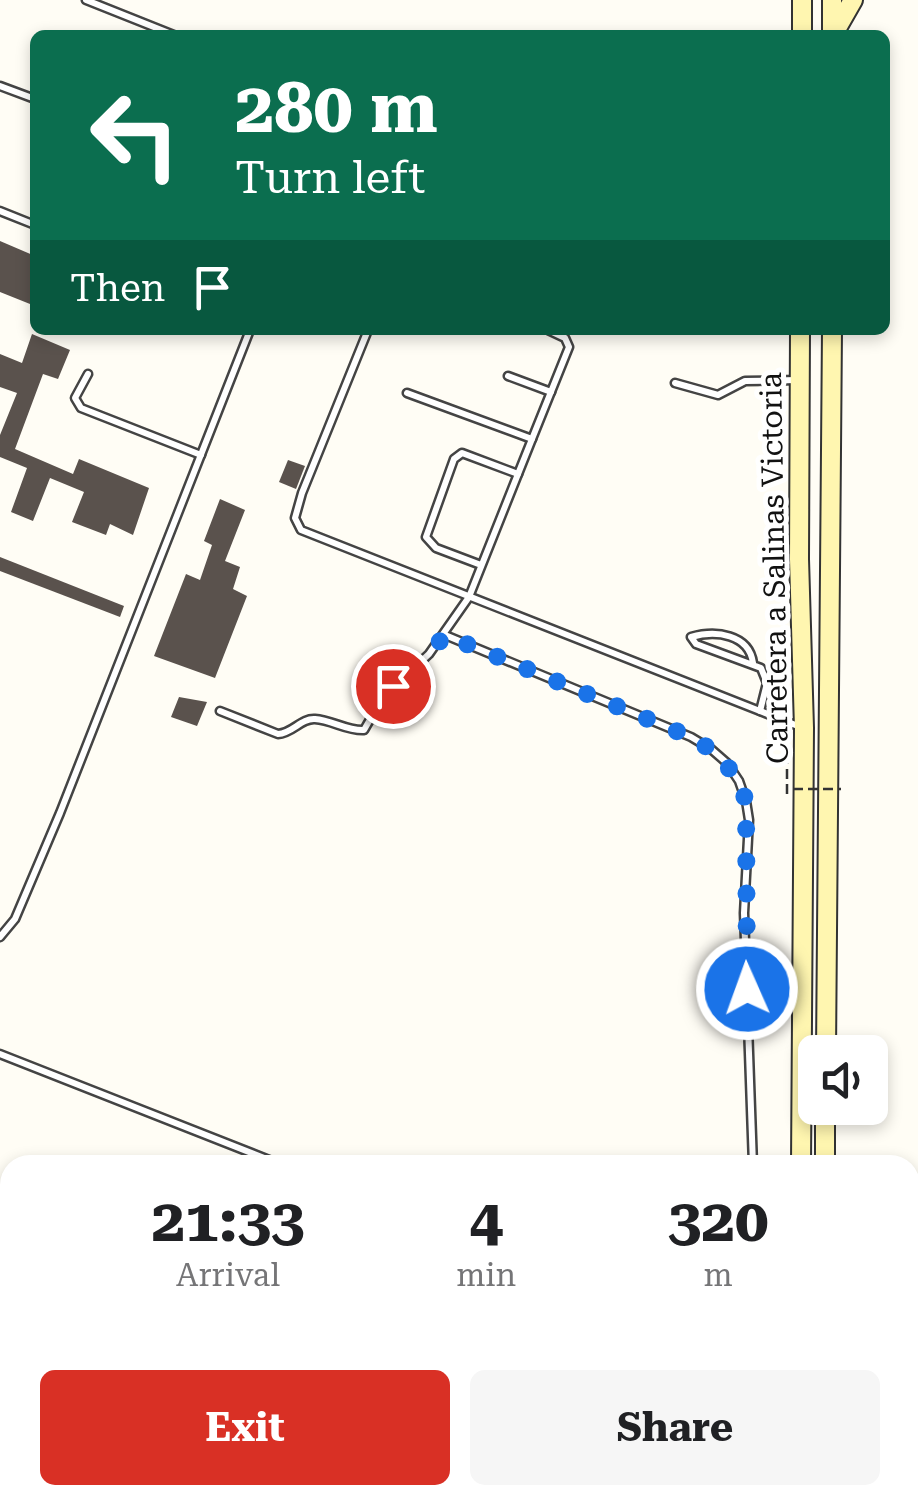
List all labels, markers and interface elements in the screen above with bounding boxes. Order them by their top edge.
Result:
text: 280 m [235,67,438,149]
icon: left [70,70,200,200]
text: Turn left [235,151,425,204]
icon: arrive [185,260,240,315]
text: Then [70,266,165,310]
street label: Carretera a Salinas Victoria [753,372,795,764]
pin [351,644,436,729]
icon: arrive [366,659,421,714]
position arrow [695,937,799,1041]
map controls [798,1035,888,1125]
button: sound [798,1035,888,1125]
text: 21:33 [151,1185,305,1256]
text: 4 [469,1185,503,1256]
text: 320 [668,1185,769,1256]
text: Arrival [176,1256,280,1294]
text: min [456,1256,516,1294]
text: m [704,1256,733,1294]
button: Exit [40,1370,450,1485]
button: Share [470,1370,880,1485]

